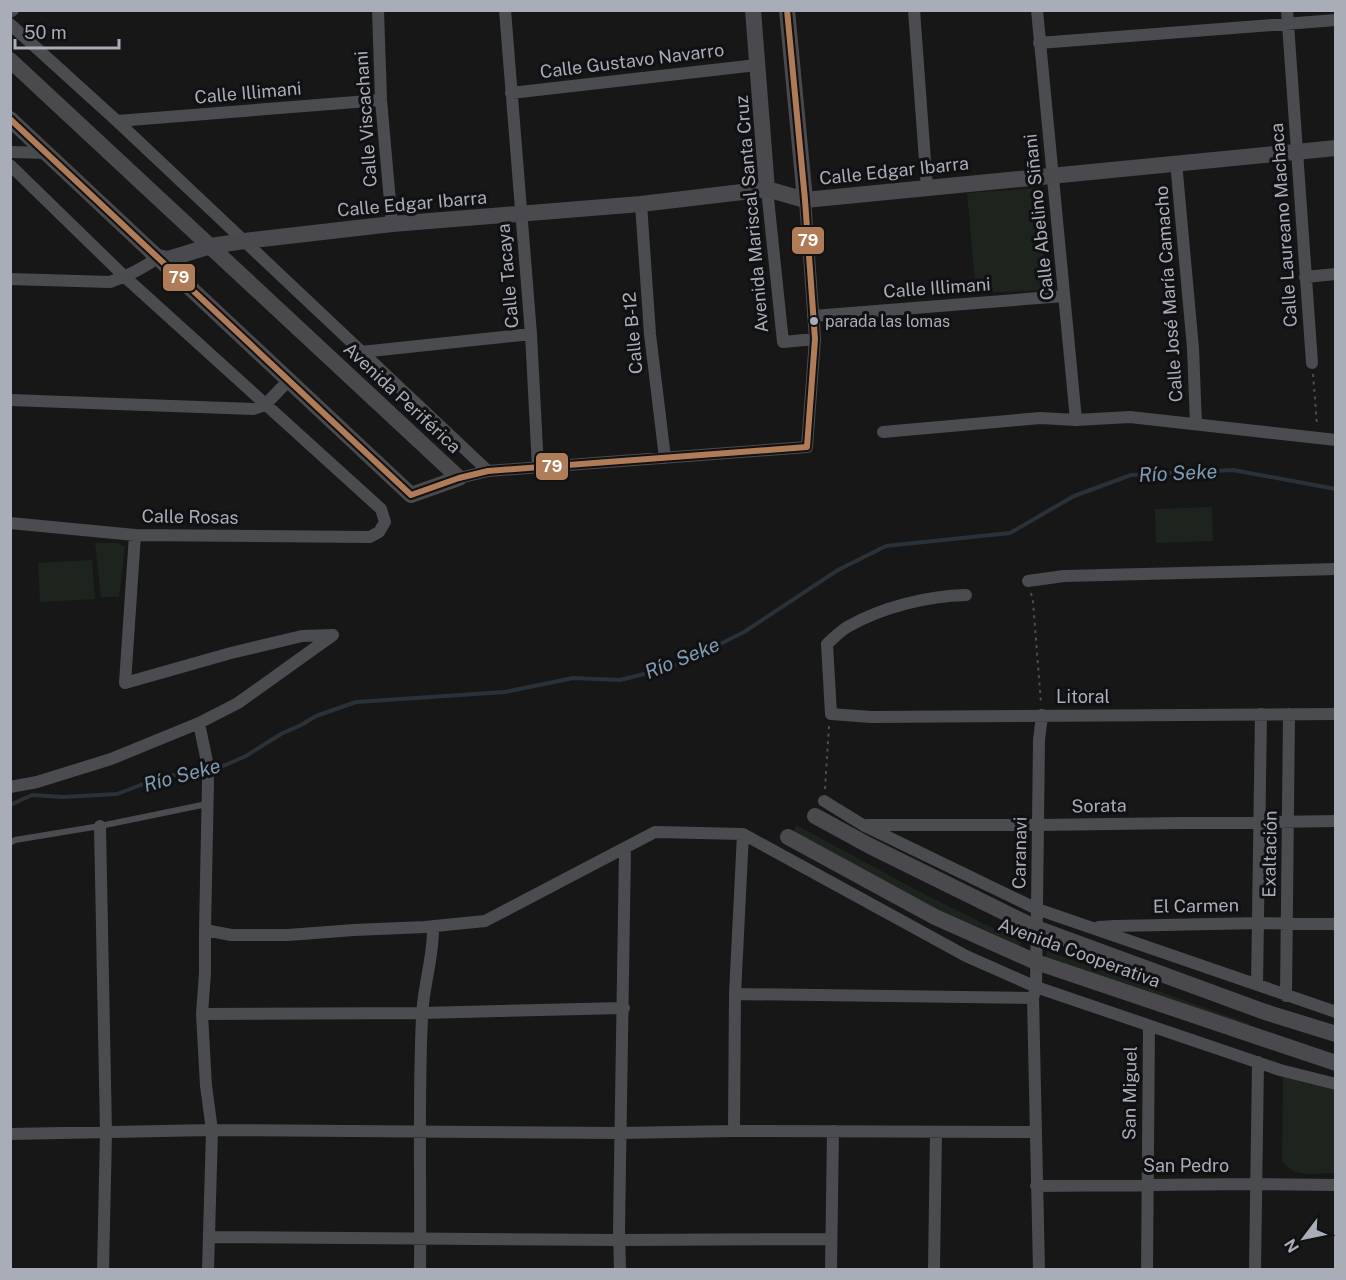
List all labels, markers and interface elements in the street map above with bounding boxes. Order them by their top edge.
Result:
scale bar [15,12,118,50]
text: 50 m [24,22,67,43]
street label: Calle Gustavo Navarro [539,39,725,82]
street label: Calle Viscachani [350,50,381,188]
street label: Calle Illimani [194,77,302,108]
street label: Avenida Mariscal Santa Cruz [731,94,772,334]
street label: Calle Laureano Machaca [1266,122,1301,328]
street label: Calle Abelino Siñani [1019,133,1058,301]
street label: Calle Edgar Ibarra [818,152,970,189]
street label: Calle José María Camacho [1150,185,1187,403]
street label: Calle Edgar Ibarra [336,186,488,221]
street label: Calle Tacaya [492,223,523,329]
line badge: 79 [791,226,825,255]
text: 79 [798,231,818,250]
line badge: 79 [162,263,196,292]
text: 79 [169,268,189,287]
street label: Calle Illimani [883,273,991,302]
street label: Calle B-12 [618,291,647,375]
place label: parada las lomas [825,312,950,331]
marker: parada las lomas [808,315,820,327]
street label: Avenida Periférica [340,338,465,457]
line badge: 79 [535,452,569,481]
text: 79 [542,457,562,476]
water label: Río Seke [1138,459,1218,487]
street label: Calle Rosas [141,505,239,528]
water label: Río Seke [641,632,723,684]
street label: Litoral [1056,686,1110,707]
water label: Río Seke [141,753,223,797]
street label: Sorata [1071,795,1127,816]
street label: Exaltación [1258,810,1281,898]
street label: Caranavi [1008,817,1031,889]
street label: El Carmen [1153,894,1239,917]
street label: Avenida Cooperativa [995,913,1163,992]
street label: San Miguel [1118,1046,1141,1140]
street label: San Pedro [1143,1155,1229,1176]
north arrow [1274,1208,1334,1268]
text: N [1280,1235,1303,1256]

